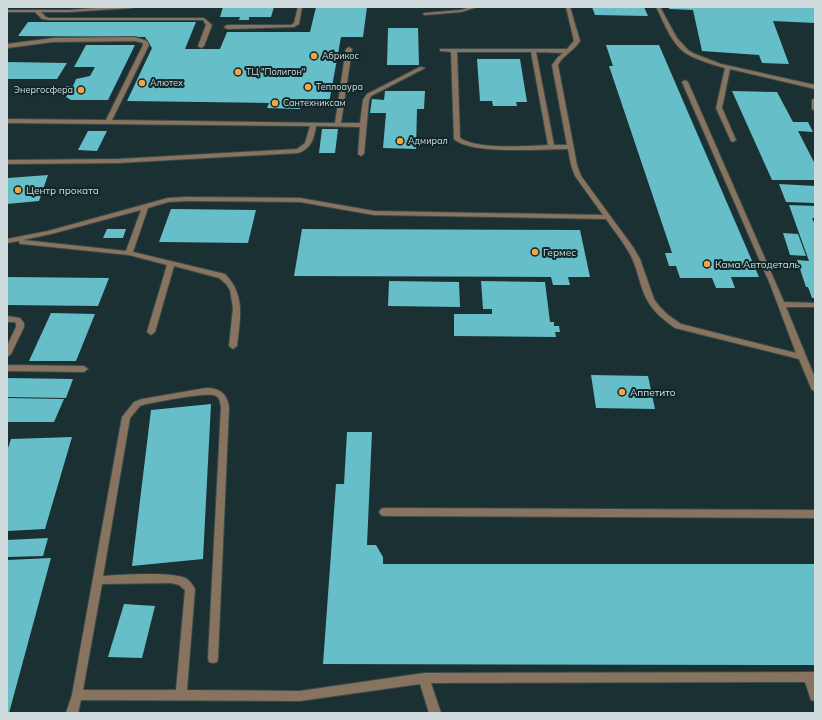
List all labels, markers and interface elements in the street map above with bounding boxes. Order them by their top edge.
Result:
place label: Абрикос [322,50,360,61]
marker: Абрикос [309,51,319,61]
place label: ТЦ "Полигон" [246,66,305,77]
marker: ТЦ "Полигон" [233,67,243,77]
place label: Алютех [150,77,183,88]
marker: Алютех [137,78,147,88]
place label: Теплоаура [316,81,363,93]
marker: Теплоаура [303,82,313,92]
place label: Энергосфера [14,84,73,95]
marker: Энергосфера [76,85,86,95]
place label: Сантехниксам [283,97,345,108]
marker: Сантехниксам [270,98,280,108]
place label: Адмирал [408,135,448,146]
marker: Адмирал [395,136,405,146]
place label: Центр проката [26,184,99,197]
marker: Центр проката [13,185,23,195]
place label: Гермес [543,246,576,259]
marker: Гермес [530,247,540,257]
place label: Кама Автодеталь [715,258,801,271]
marker: Кама Автодеталь [702,259,712,269]
place label: Аппетито [630,386,676,399]
marker: Аппетито [617,387,627,397]

